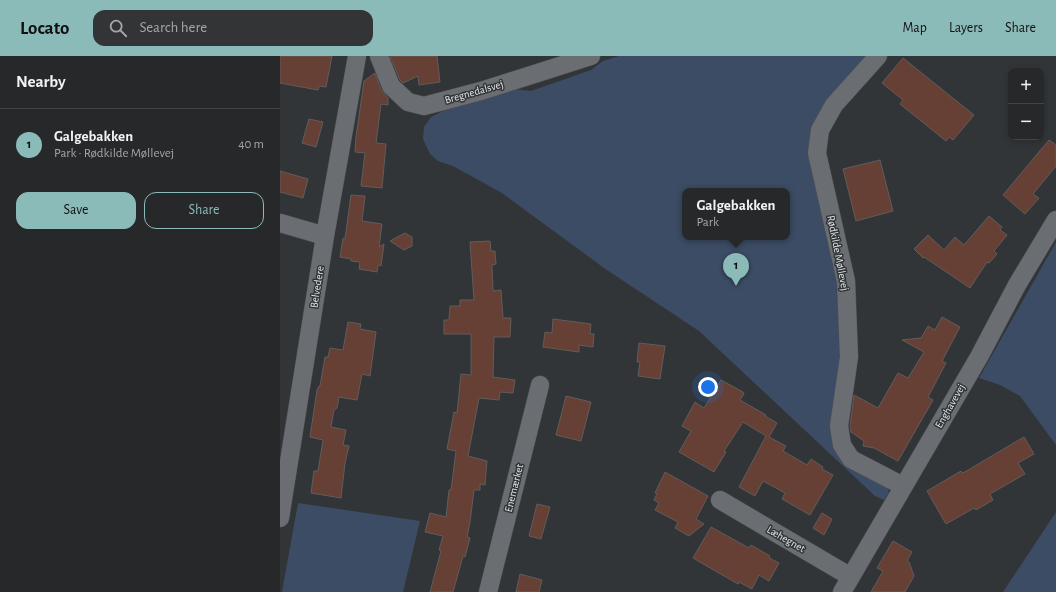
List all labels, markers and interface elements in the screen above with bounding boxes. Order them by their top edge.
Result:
search box [93,10,373,46]
icon: search [107,17,129,39]
text: Locato [20,19,69,38]
text: Search here [139,20,207,35]
text: Map [902,21,927,35]
text: Layers [949,21,983,35]
text: Share [1005,21,1036,35]
map controls [1008,68,1044,140]
button: + [1008,68,1044,104]
text: Nearby [16,73,66,90]
street label: Bregnedalsvej [443,78,505,106]
button: − [1008,104,1044,140]
text: Galgebakken [54,129,133,144]
text: 1 [27,138,31,151]
text: 40 m [238,138,264,151]
text: Park · Rødkilde Møllevej [54,147,174,160]
popup [682,188,790,240]
button: Save [16,192,136,229]
button: Share [144,192,264,229]
text: Galgebakken [696,198,776,213]
street label: Rødkilde Møllevej [825,214,851,292]
text: Park [696,216,719,229]
pin: 1 [723,253,749,286]
street label: Belvedere [308,265,326,309]
your location [698,377,718,397]
street label: Enghavevej [933,382,967,430]
street label: Enemærket [503,462,525,513]
street label: Læhegnet [765,524,808,555]

